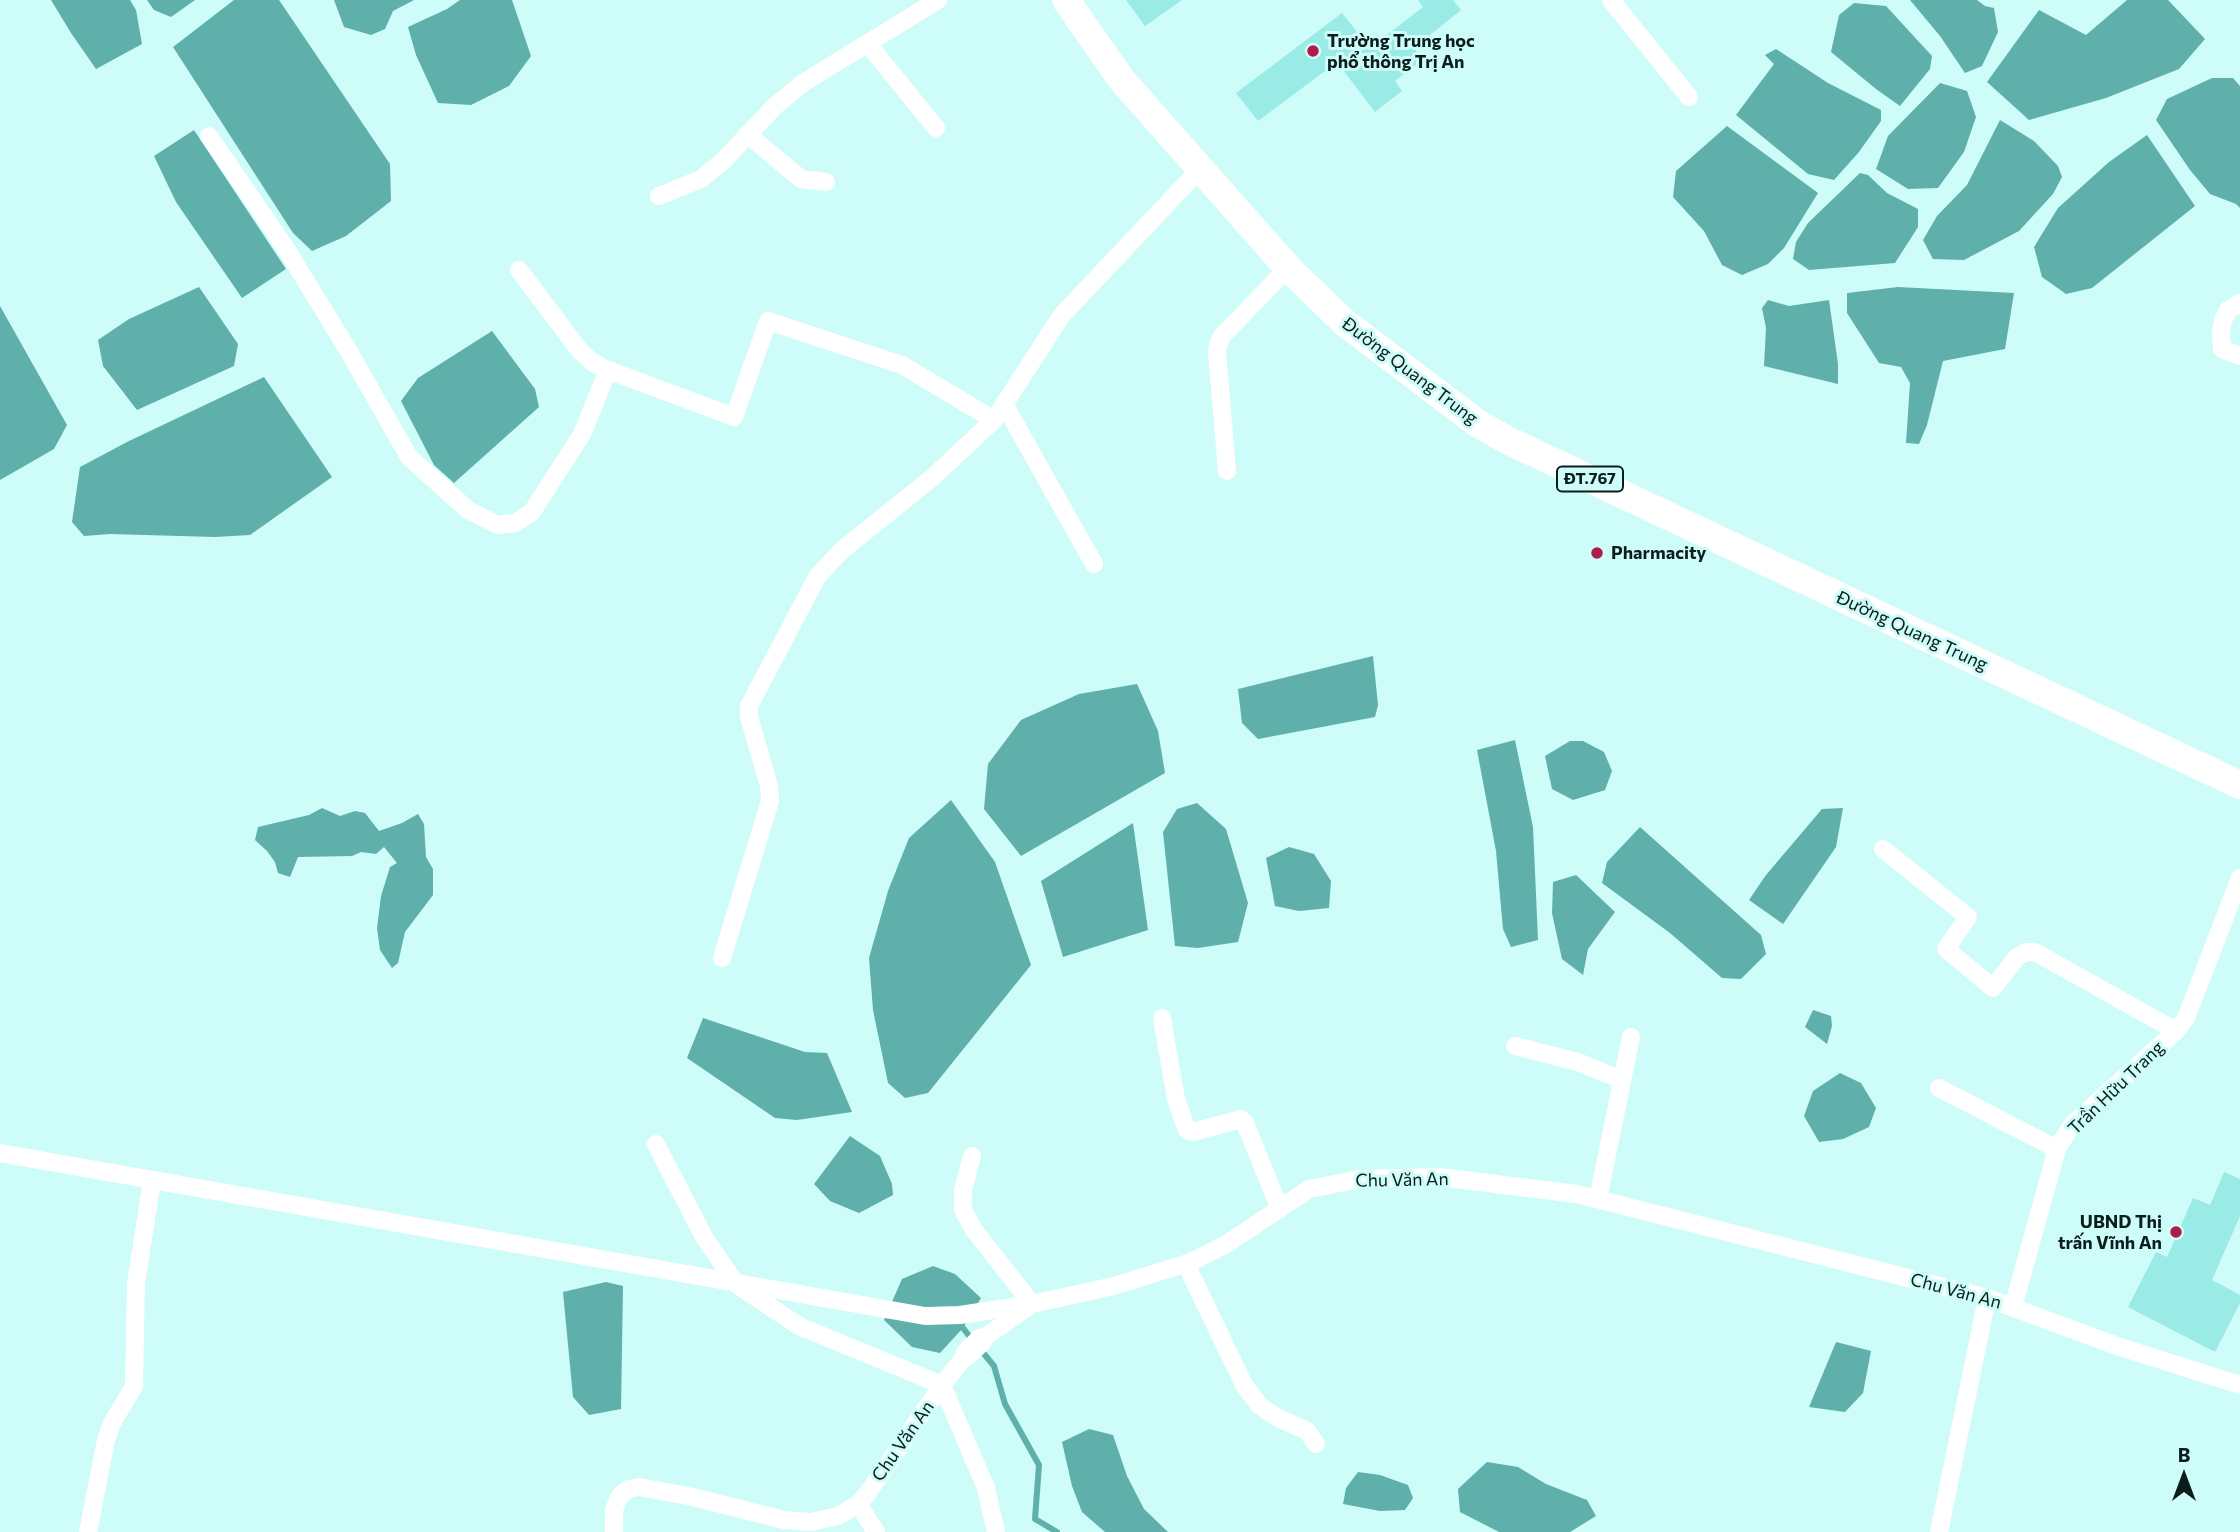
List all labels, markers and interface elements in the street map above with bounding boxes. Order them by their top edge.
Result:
place label: Trường Trung học phổ thông Trị An [1327,30,1475,72]
marker: Trường Trung học phổ thông Trị An [1305,43,1321,59]
street label: Đường Quang Trung [1338,313,1482,429]
road number: ĐT.767 [1557,466,1623,492]
place label: Pharmacity [1611,542,1706,564]
marker: Pharmacity [1589,545,1605,561]
street label: Đường Quang Trung [1833,586,1991,676]
street label: Trần Hữu Trang [2063,1037,2169,1139]
street label: Chu Văn An [1355,1168,1449,1192]
place label: UBND Thị trấn Vĩnh An [2058,1211,2162,1254]
marker: UBND Thị trấn Vĩnh An [2168,1224,2184,1240]
street label: Chu Văn An [1908,1268,2004,1314]
street label: Chu Văn An [867,1397,939,1485]
north arrow [2149,1441,2219,1511]
text: B [2178,1443,2190,1466]

